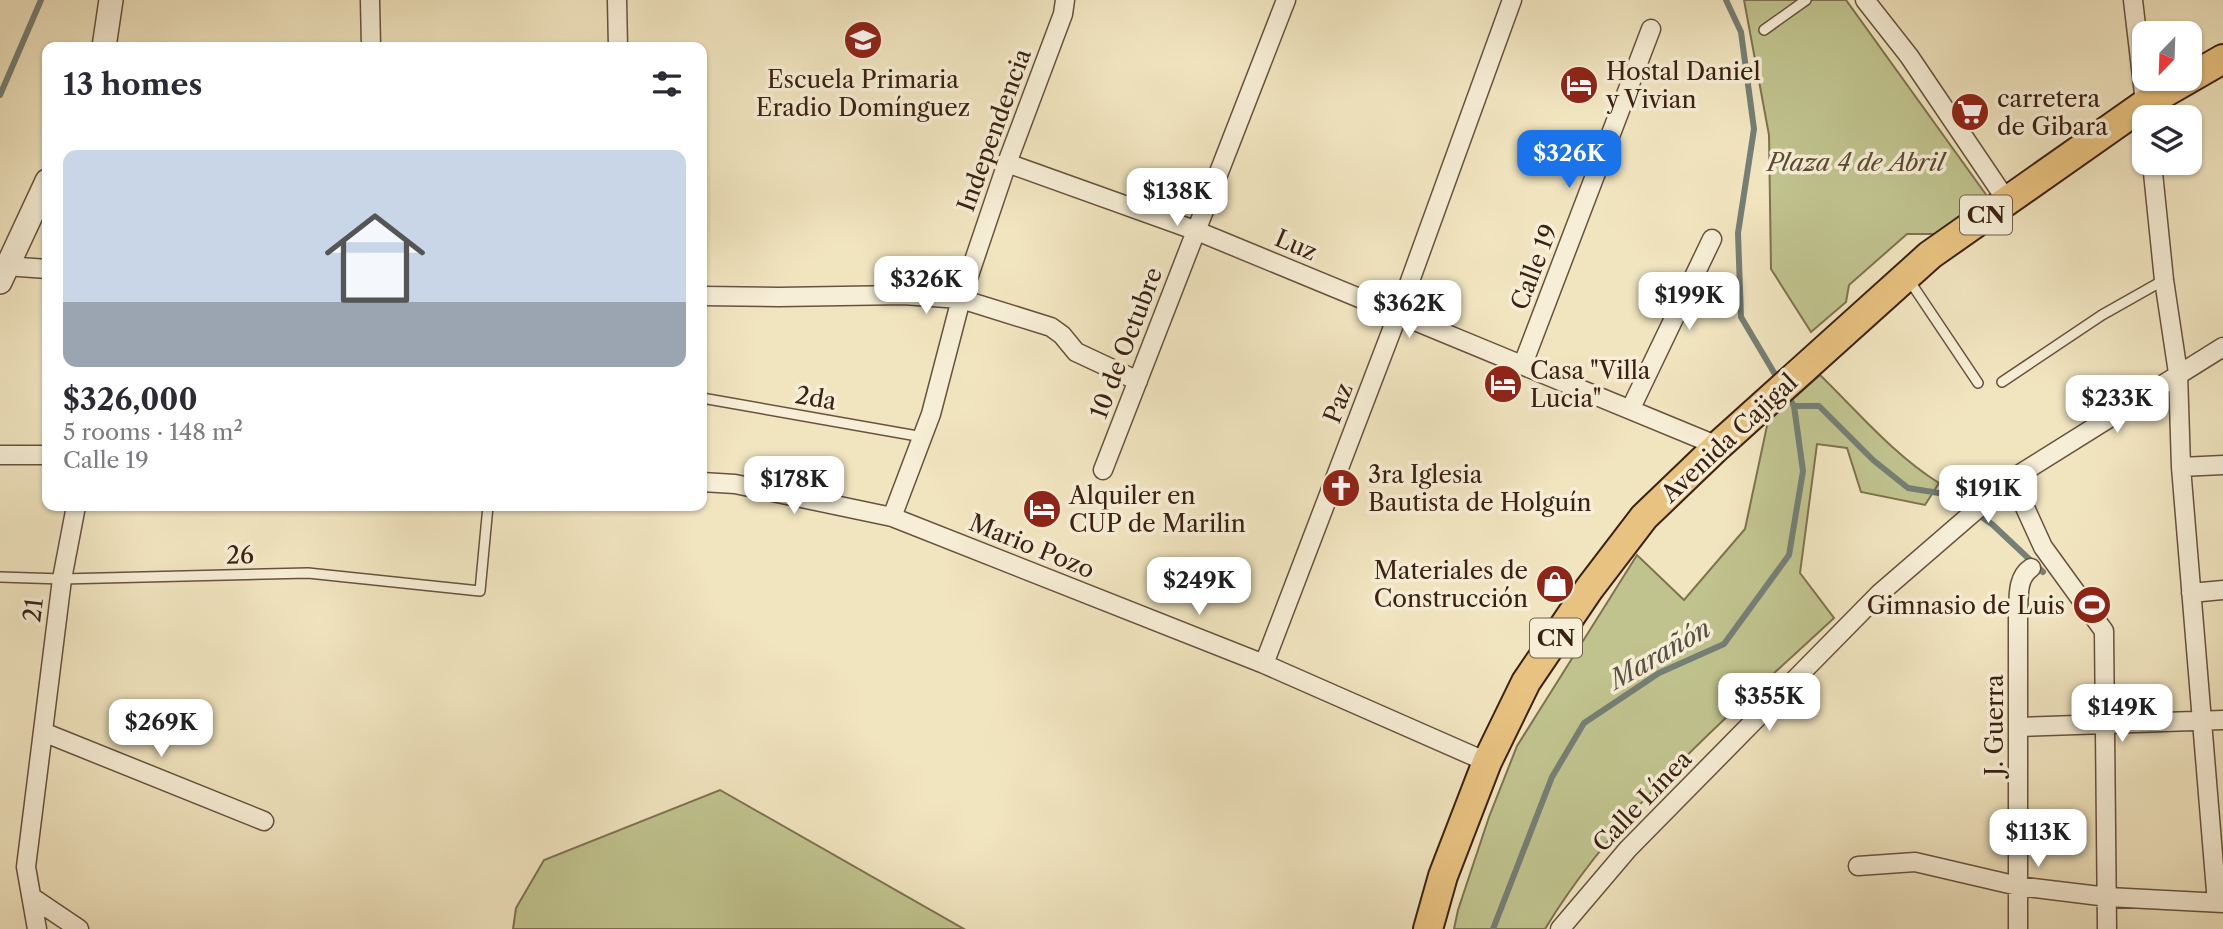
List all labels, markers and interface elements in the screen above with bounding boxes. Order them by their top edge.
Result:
school or university icon: Escuela Primaria Eradio Domínguez [842,19,884,61]
north arrow [2132,21,2202,91]
map controls [2132,21,2202,175]
street label: Independencia [951,44,1037,215]
place label: Hostal Daniel y Vivian [1605,57,1761,114]
hotel icon: Hostal Daniel y Vivian [1558,64,1600,106]
icon: filters [648,65,686,103]
place label: Escuela Primaria Eradio Domínguez [756,65,970,122]
text: 13 homes [63,66,202,103]
place label: carretera de Gibara [1997,84,2108,141]
supermarket icon: carretera de Gibara [1949,91,1991,133]
button: layers [2132,105,2202,175]
pin: $326K [1520,130,1618,190]
text: $326K [1533,139,1605,167]
park label: Plaza 4 de Abril [1765,148,1947,177]
pin: $138K [1128,168,1226,228]
text: $138K [1143,177,1211,205]
icon: home [312,195,438,321]
road number: CN [1960,196,2012,234]
street label: Calle 19 [1504,220,1564,314]
street label: Luz [1271,223,1321,267]
pin: $326K [877,256,975,316]
street label: 10 de Octubre [1084,263,1168,423]
text: $326K [890,265,962,293]
pin: $199K [1640,272,1738,332]
pin: $362K [1360,280,1458,340]
text: $199K [1654,281,1724,309]
text: $362K [1373,289,1445,317]
place label: Casa "Villa Lucia" [1530,356,1651,413]
hotel icon: Casa "Villa Lucia" [1482,363,1524,405]
street label: Avenida Cajigal [1654,368,1803,509]
pin: $233K [2068,376,2166,435]
street label: Paz [1317,379,1359,427]
street label: 2da [793,380,839,416]
text: $326,000 [63,381,198,418]
text: $233K [2082,384,2152,412]
text: 5 rooms · 148 m² [63,418,243,446]
text: Calle 19 [63,446,149,474]
pin: $178K [745,456,843,516]
place label: 3ra Iglesia Bautista de Holguín [1368,460,1592,517]
text: $178K [760,465,828,493]
pin: $191K [1939,466,2037,525]
church icon: 3ra Iglesia Bautista de Holguín [1320,467,1362,509]
text: $191K [1955,474,2021,502]
place label: Alquiler en CUP de Marilin [1068,481,1246,538]
hotel icon: Alquiler en CUP de Marilin [1021,488,1063,530]
street label: Mario Pozo [965,508,1099,584]
street label: 26 [226,540,254,570]
place label: Materiales de Construcción [1374,556,1528,613]
pin: $249K [1150,558,1248,617]
shop icon: Materiales de Construcción [1534,563,1576,605]
text: $249K [1163,566,1235,594]
sports icon: Gimnasio de Luis [2071,584,2113,626]
place label: Gimnasio de Luis [1867,591,2065,620]
street label: 21 [17,596,49,624]
water label: Marañón [1601,612,1716,697]
road number: CN [1530,618,1582,658]
pin: $355K [1720,674,1818,733]
street label: J. Guerra [1980,674,2009,780]
text: $355K [1734,682,1804,710]
pin: $149K [2073,684,2171,744]
text: $149K [2088,693,2156,721]
pin: $269K [112,700,210,759]
text: $269K [125,708,197,736]
street label: Calle Línea [1587,744,1698,858]
pin: $113K [1989,810,2087,869]
text: $113K [2006,818,2070,846]

